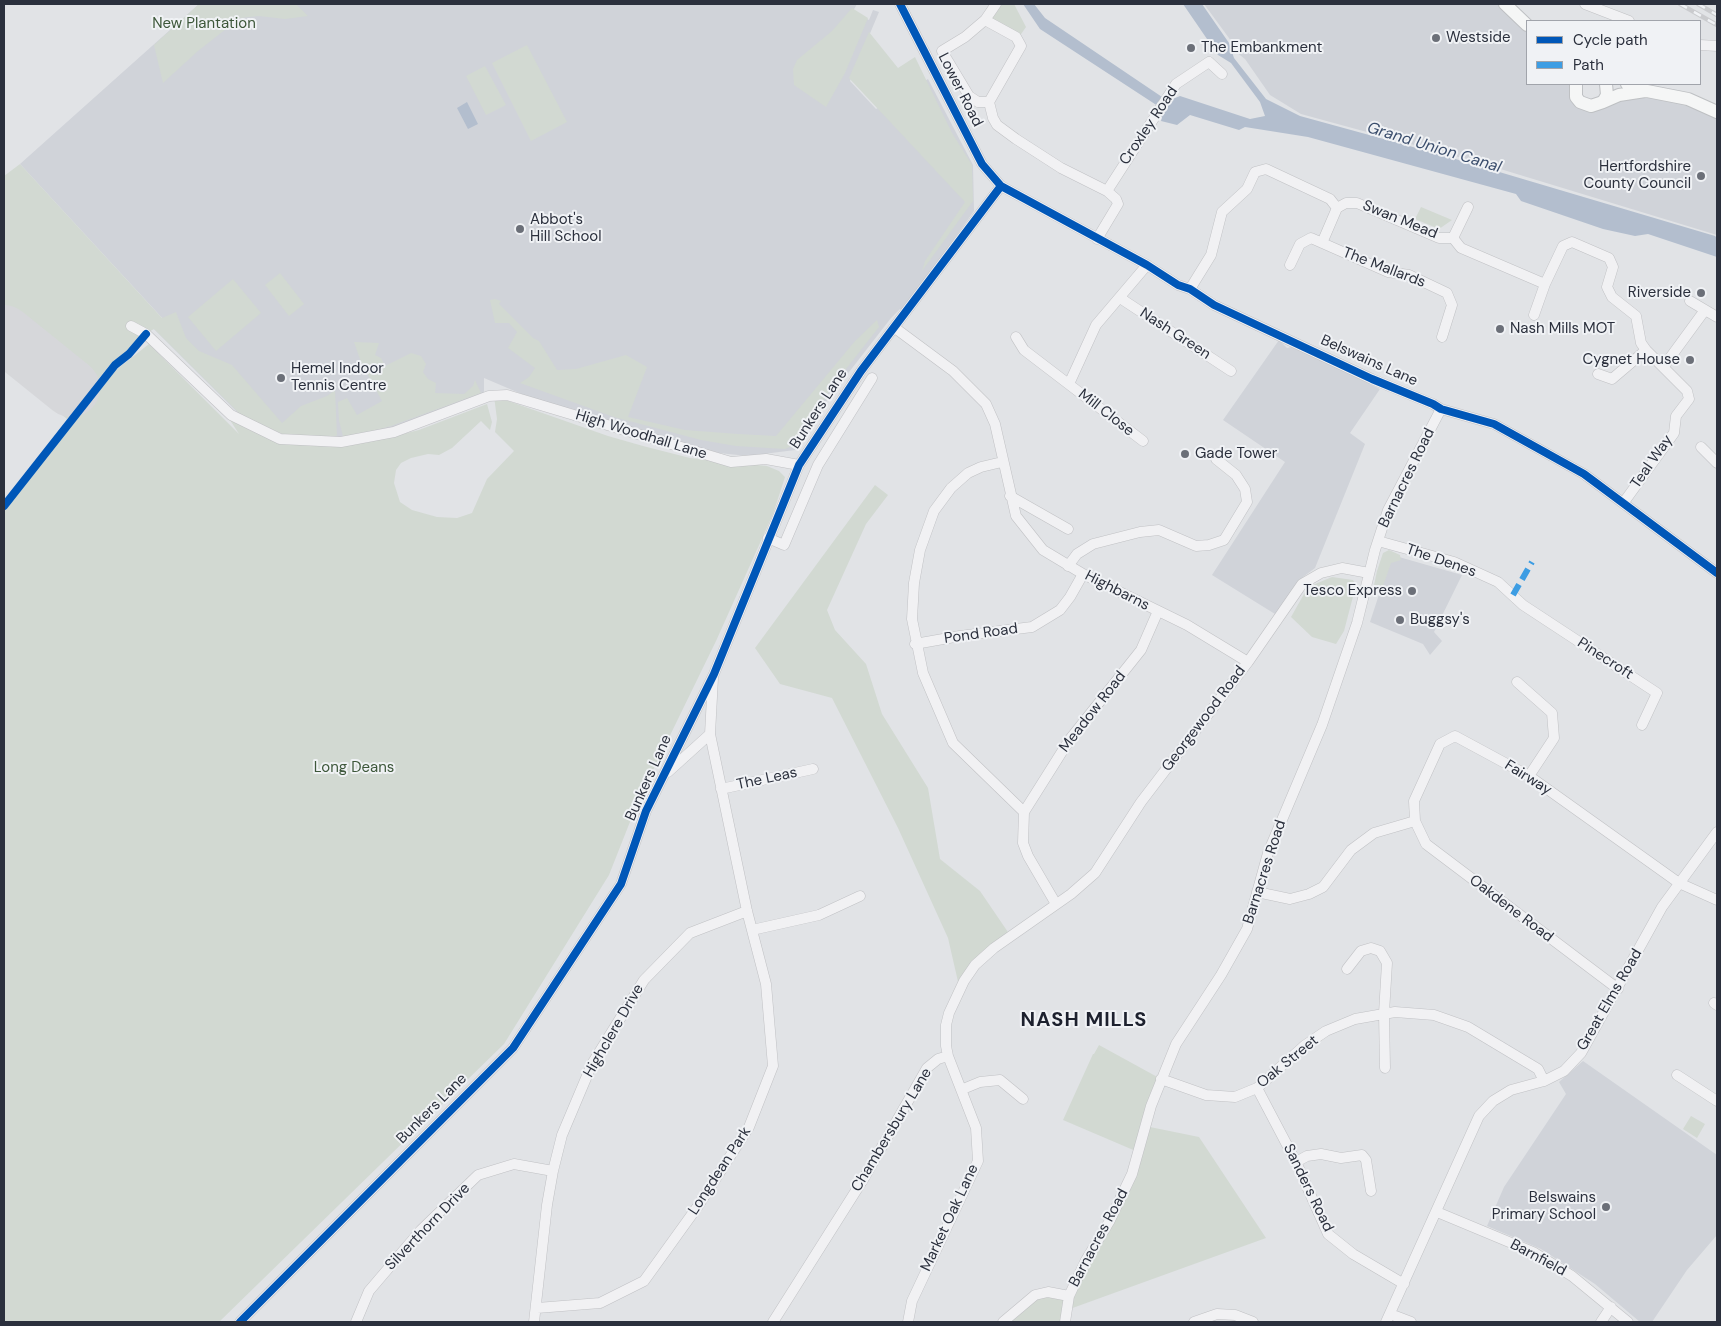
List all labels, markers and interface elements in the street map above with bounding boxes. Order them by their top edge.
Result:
park label: New Plantation [152,15,256,33]
legend [1526,20,1701,85]
place label: Westside [1446,29,1510,47]
text: Cycle path [1573,30,1648,50]
marker: Westside [1430,32,1442,44]
place label: The Embankment [1201,39,1322,57]
marker: The Embankment [1185,42,1197,54]
street label: Lower Road [934,50,986,130]
text: Path [1573,55,1604,75]
street label: Croxley Road [1116,83,1182,169]
water label: Grand Union Canal [1365,118,1503,178]
place label: Hertfordshire County Council [1584,158,1691,193]
marker: Hertfordshire County Council [1695,170,1707,182]
street label: Swan Mead [1360,197,1440,243]
place label: Abbot's Hill School [530,211,602,246]
marker: Abbot's Hill School [514,223,526,235]
street label: The Mallards [1340,244,1428,292]
place label: Riverside [1628,284,1691,302]
marker: Riverside [1695,287,1707,299]
street label: Nash Green [1136,304,1214,364]
place label: Nash Mills MOT [1510,320,1615,338]
marker: Nash Mills MOT [1494,323,1506,335]
street label: Belswains Lane [1318,332,1420,390]
place label: Cygnet House [1583,351,1680,369]
marker: Cygnet House [1684,354,1696,366]
place label: Hemel Indoor Tennis Centre [291,360,386,395]
street label: Bunkers Lane [786,365,852,453]
marker: Hemel Indoor Tennis Centre [275,372,287,384]
street label: Mill Close [1074,386,1138,440]
street label: High Woodhall Lane [573,406,709,464]
street label: Barnacres Road [1375,425,1439,531]
street label: Teal Way [1627,432,1677,492]
place label: Gade Tower [1195,445,1277,463]
marker: Gade Tower [1179,448,1191,460]
street label: The Denes [1404,541,1478,581]
street label: Highbarns [1082,567,1152,615]
place label: Tesco Express [1303,582,1402,600]
marker: Tesco Express [1406,585,1418,597]
place label: Buggsy's [1410,611,1470,629]
marker: Buggsy's [1394,614,1406,626]
street label: Pond Road [943,620,1019,648]
street label: Pinecroft [1574,634,1636,684]
street label: Georgewood Road [1158,663,1250,775]
street label: Meadow Road [1056,668,1130,756]
street label: Bunkers Lane [622,732,676,824]
street label: Fairway [1501,757,1555,799]
park label: Long Deans [314,759,394,777]
street label: The Leas [735,764,799,794]
street label: Barnacres Road [1240,818,1290,926]
street label: Oakdene Road [1465,871,1557,947]
street label: Great Elms Road [1574,946,1646,1054]
street label: Highclere Drive [580,981,648,1081]
district label: NASH MILLS [1019,1009,1149,1033]
street label: Oak Street [1254,1032,1322,1092]
street label: Chambersbury Lane [848,1065,936,1195]
street label: Bunkers Lane [393,1070,471,1148]
street label: Longdean Park [685,1124,755,1218]
street label: Sanders Road [1279,1141,1337,1235]
street label: Market Oak Lane [917,1162,983,1274]
street label: Silverthorn Drive [382,1180,474,1274]
street label: Barnacres Road [1066,1186,1132,1290]
place label: Belswains Primary School [1492,1189,1596,1224]
marker: Belswains Primary School [1600,1201,1612,1213]
street label: Barnfield [1507,1236,1569,1280]

